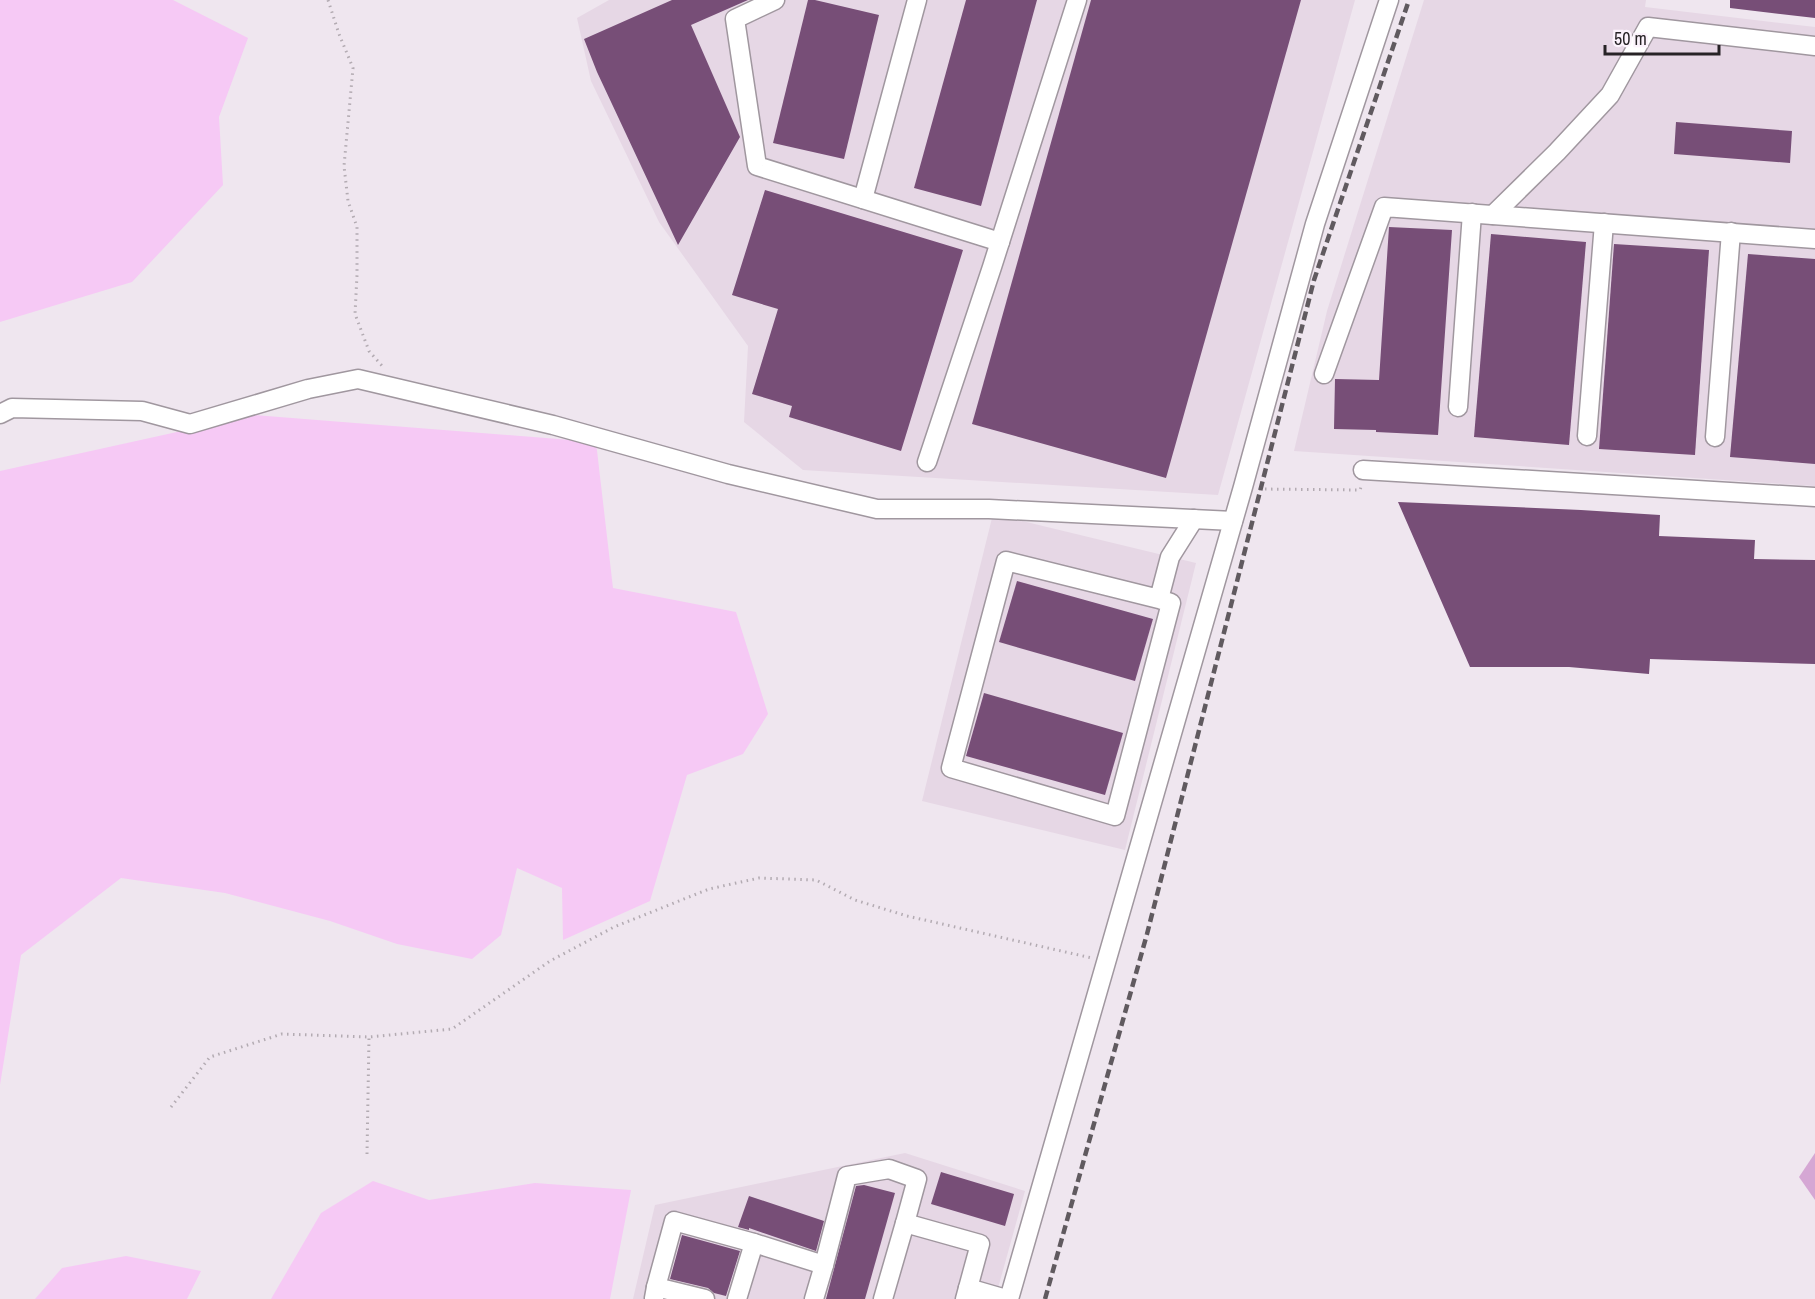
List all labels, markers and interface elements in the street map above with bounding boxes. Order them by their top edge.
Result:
scale bar [1605,18,1719,56]
text: 50 m [1614,26,1647,51]

